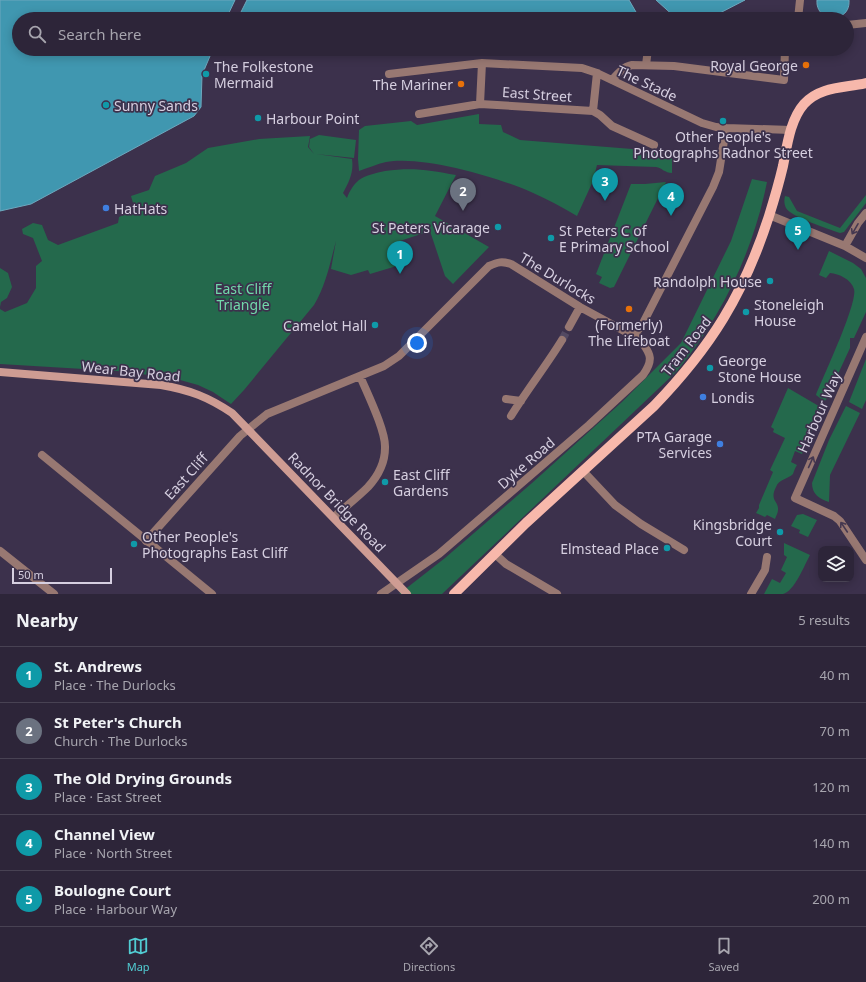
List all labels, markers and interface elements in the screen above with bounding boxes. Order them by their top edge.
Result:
search box [12,12,854,56]
icon: search [26,23,48,45]
text: Search here [58,24,141,44]
place label: Royal George [710,56,798,75]
place label: The Folkestone Mermaid [214,57,314,92]
marker: Royal George [801,60,811,70]
street label: The Stade [613,61,681,105]
marker: The Folkestone Mermaid [201,69,211,79]
place label: The Mariner [373,75,453,94]
marker: The Mariner [456,79,466,89]
street label: East Street [501,82,573,106]
place label: Sunny Sands [114,96,198,115]
marker: Sunny Sands [101,100,111,110]
place label: Harbour Point [266,109,359,128]
marker: Harbour Point [253,113,263,123]
marker: Other People's Photographs Radnor Street [718,116,728,126]
place label: Other People's Photographs Radnor Street [633,127,813,162]
pin: 3 [592,168,618,201]
pin: 2 [450,178,476,211]
pin: 4 [658,183,684,216]
place label: HatHats [114,199,168,218]
marker: HatHats [101,203,111,213]
pin: 5 [785,217,811,250]
place label: St Peters Vicarage [372,218,490,237]
place label: St Peters C of E Primary School [559,221,669,256]
marker: St Peters Vicarage [493,222,503,232]
one-way arrow [850,223,858,235]
marker: St Peters C of E Primary School [546,233,556,243]
pin: 1 [387,241,413,274]
street label: The Durlocks [516,248,600,308]
place label: Randolph House [653,272,762,291]
marker: Randolph House [765,276,775,286]
park label: East Cliff Triangle [215,279,273,314]
place label: Stoneleigh House [754,295,824,330]
marker: (Formerly) The Lifeboat [624,304,634,314]
marker: Stoneleigh House [741,307,751,317]
street label: Tram Road [657,312,715,380]
place label: (Formerly) The Lifeboat [588,315,670,350]
place label: Camelot Hall [283,316,367,335]
marker: Camelot Hall [370,320,380,330]
your location [407,333,427,353]
place label: George Stone House [718,351,802,386]
street label: Wear Bay Road [81,356,181,386]
marker: George Stone House [705,363,715,373]
street label: Harbour Way [793,368,846,456]
place label: Londis [711,388,755,407]
marker: Londis [698,392,708,402]
place label: PTA Garage Services [636,427,712,462]
street label: Dyke Road [493,433,559,493]
marker: PTA Garage Services [715,439,725,449]
street label: East Cliff [160,448,213,503]
street label: Radnor Bridge Road [284,448,390,556]
one-way arrow [808,457,815,469]
place label: East Cliff Gardens [393,465,451,500]
marker: East Cliff Gardens [380,477,390,487]
place label: Kingsbridge Court [693,515,772,550]
one-way arrow [840,522,848,533]
place label: Other People's Photographs East Cliff [142,527,289,562]
marker: Kingsbridge Court [775,527,785,537]
marker: Other People's Photographs East Cliff [129,539,139,549]
place label: Elmstead Place [560,539,659,558]
marker: Elmstead Place [662,543,672,553]
map controls [818,546,854,582]
button: layers [818,546,854,582]
scale bar [12,566,112,585]
text: 50 m [18,567,44,582]
text: Nearby [16,609,78,632]
text: 5 results [798,611,850,629]
text: St. Andrews [54,656,142,676]
text: 1 [25,666,33,684]
text: 40 m [820,666,850,684]
text: Place · The Durlocks [54,676,176,694]
text: St Peter's Church [54,712,182,732]
text: 2 [25,722,33,740]
text: 70 m [820,722,850,740]
text: Church · The Durlocks [54,732,187,750]
text: The Old Drying Grounds [54,768,232,788]
text: 3 [25,778,33,796]
text: 120 m [812,778,850,796]
text: Place · East Street [54,788,161,806]
text: Channel View [54,824,155,844]
text: 4 [25,834,33,852]
text: 140 m [812,834,850,852]
text: Place · North Street [54,844,172,862]
text: Boulogne Court [54,880,171,900]
text: 5 [25,890,33,908]
text: 200 m [812,890,850,908]
text: Place · Harbour Way [54,900,177,918]
tab: Map [127,935,150,974]
tab: Directions [403,935,455,974]
tab: Saved [709,935,739,974]

